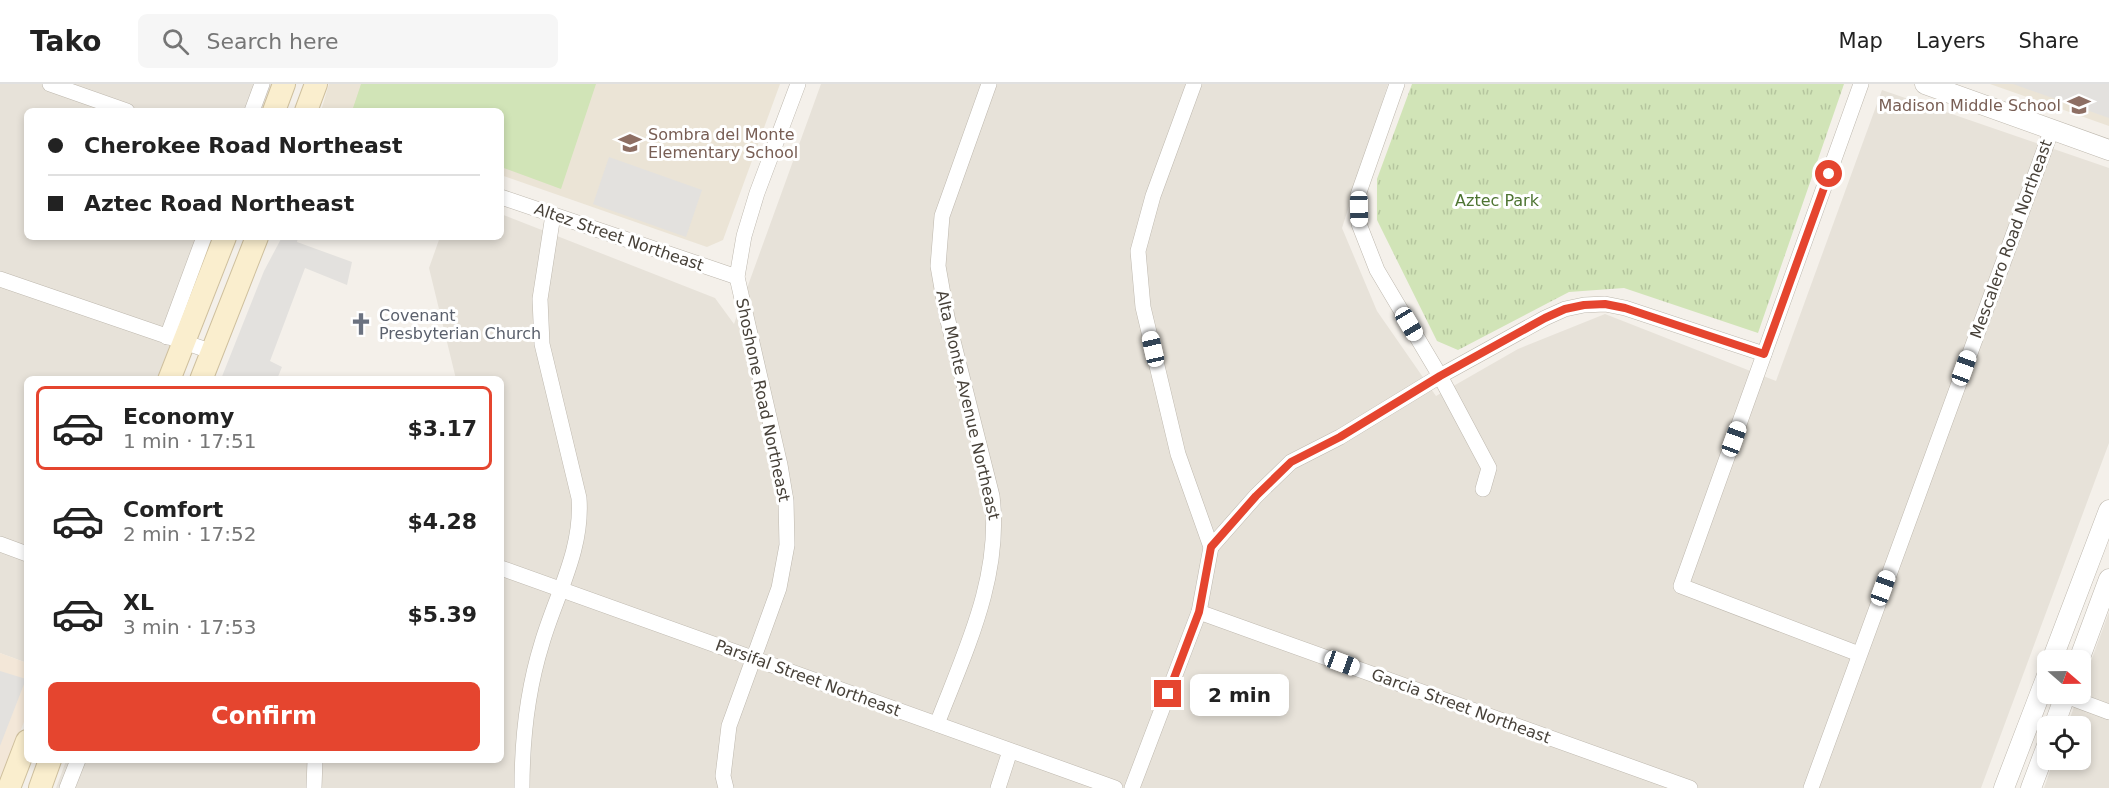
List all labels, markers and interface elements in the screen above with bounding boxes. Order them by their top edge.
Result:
search box [138,14,558,68]
text: Tako [30,25,102,58]
icon: search [159,25,192,58]
text: Search here [207,29,339,54]
text: Map [1839,29,1883,53]
text: Layers [1916,29,1985,53]
text: Share [2018,29,2079,53]
school or university icon: Madison Middle School [2066,92,2092,118]
place label: Madison Middle School [1878,96,2061,115]
place label: Sombra del Monte Elementary School [648,125,798,162]
school or university icon: Sombra del Monte Elementary School [617,130,643,156]
text: Cherokee Road Northeast [84,133,402,158]
street label: Mescalero Road Northeast [1966,137,2056,341]
route start [1815,160,1842,187]
text: Aztec Road Northeast [84,191,354,216]
car [1350,191,1368,227]
park label: Aztec Park [1455,191,1540,210]
street label: Altez Street Northeast [532,199,706,275]
street label: Alta Monte Avenue Northeast [932,288,1004,522]
street label: Shoshone Road Northeast [732,296,794,504]
car [1392,304,1426,344]
place label: Covenant Presbyterian Church [379,306,541,343]
church icon: Covenant Presbyterian Church [348,311,374,337]
car [1140,329,1166,369]
car [1949,348,1979,388]
icon: car [51,401,105,455]
text: Economy [123,404,234,429]
text: $3.17 [407,416,477,441]
car [1719,419,1749,459]
text: 1 min · 17:51 [123,429,257,453]
icon: car [51,494,105,548]
text: Comfort [123,497,223,522]
text: $4.28 [407,509,477,534]
text: 2 min · 17:52 [123,522,257,546]
car [1868,568,1898,608]
icon: car [51,587,105,641]
text: XL [123,590,154,615]
text: $5.39 [407,602,477,627]
text: 3 min · 17:53 [123,615,257,639]
street label: Parsifal Street Northeast [713,636,903,720]
car [1322,648,1362,678]
north arrow [2037,650,2091,704]
map controls [2037,650,2091,770]
street label: Garcia Street Northeast [1369,665,1553,747]
callout: 2 min [1189,673,1288,715]
route end [1154,680,1181,707]
button: Confirm [48,682,480,751]
text: 2 min [1208,683,1271,707]
button: locate [2037,716,2091,770]

